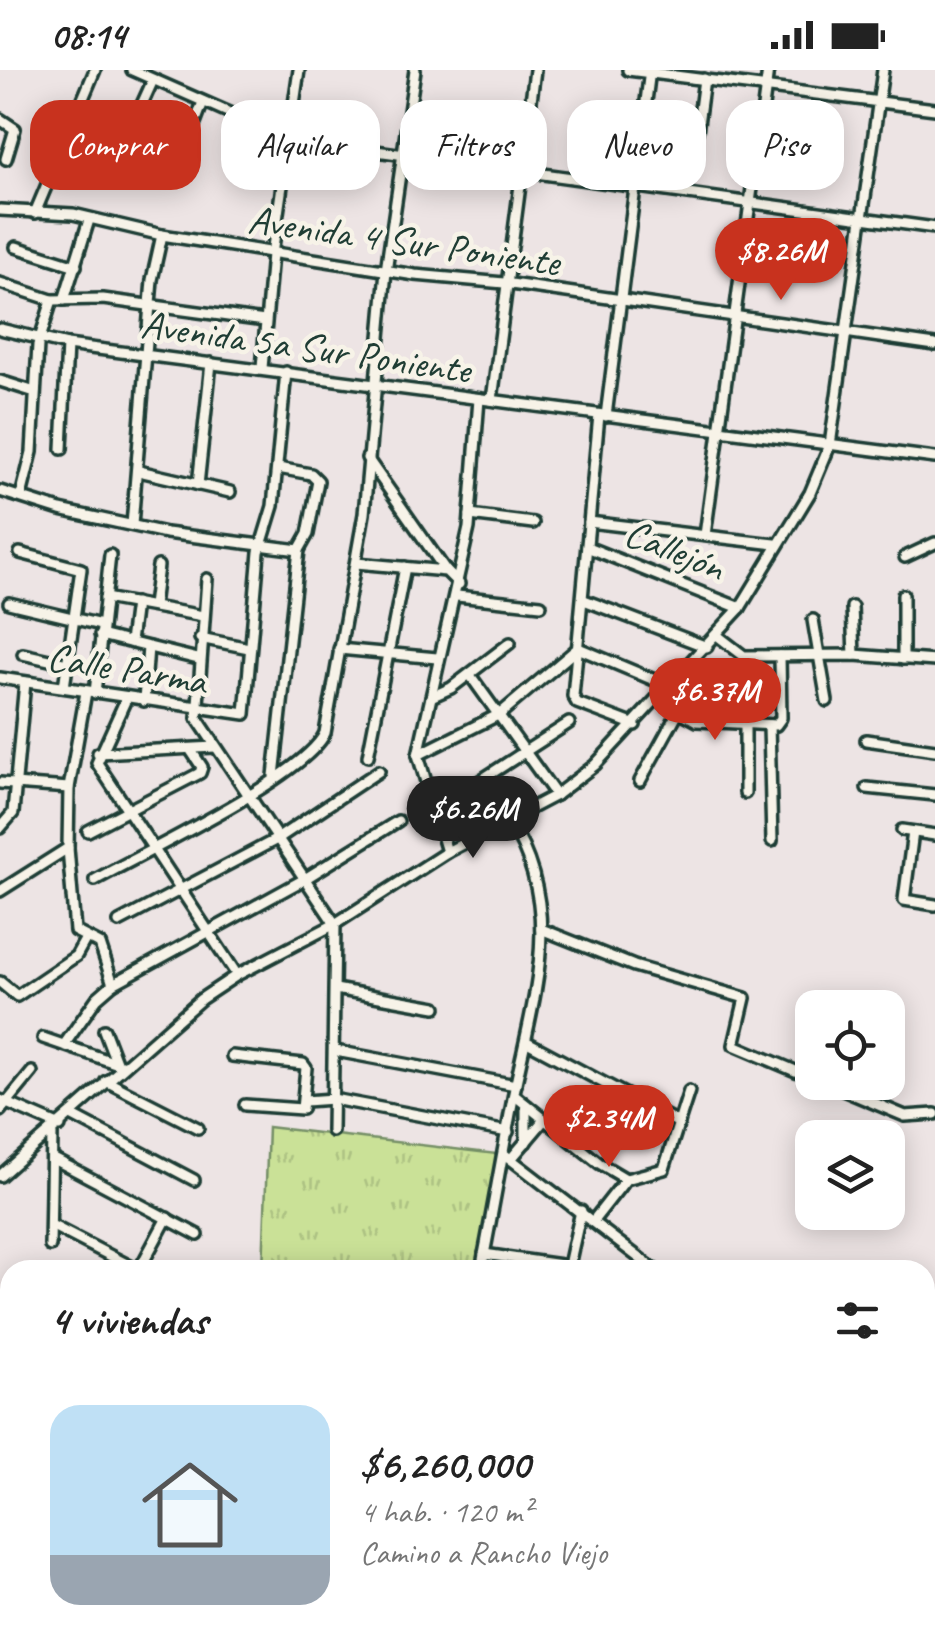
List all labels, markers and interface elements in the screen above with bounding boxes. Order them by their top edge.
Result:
text: 08:14 [50,12,126,59]
chip: Comprar [30,100,201,190]
chip: Alquilar [221,100,380,190]
chip: Filtros [400,100,547,190]
chip: Nuevo [567,100,706,190]
chip: Piso [726,100,844,190]
street label: Avenida 4 Sur Poniente [245,194,566,288]
pin: $8.26M [700,218,862,303]
text: $8.26M [737,230,825,271]
street label: Avenida 5a Sur Poniente [138,299,477,395]
street label: Callejón [617,507,733,593]
street label: Calle Parma [44,632,212,707]
pin: $6.37M [634,658,796,743]
text: $6.37M [671,670,759,711]
pin: $6.26M [392,776,554,861]
text: $6.26M [429,788,517,829]
map controls [795,990,905,1230]
button: locate [795,990,905,1100]
pin: $2.34M [528,1085,690,1170]
text: $2.34M [565,1097,653,1138]
button: layers [795,1120,905,1230]
icon: filters [830,1293,885,1348]
text: 4 viviendas [50,1294,207,1347]
text: $6,260,000 [360,1438,530,1491]
icon: home [130,1445,250,1565]
text: 4 hab. · 120 m² [360,1491,532,1532]
text: Camino a Rancho Viejo [360,1532,607,1573]

